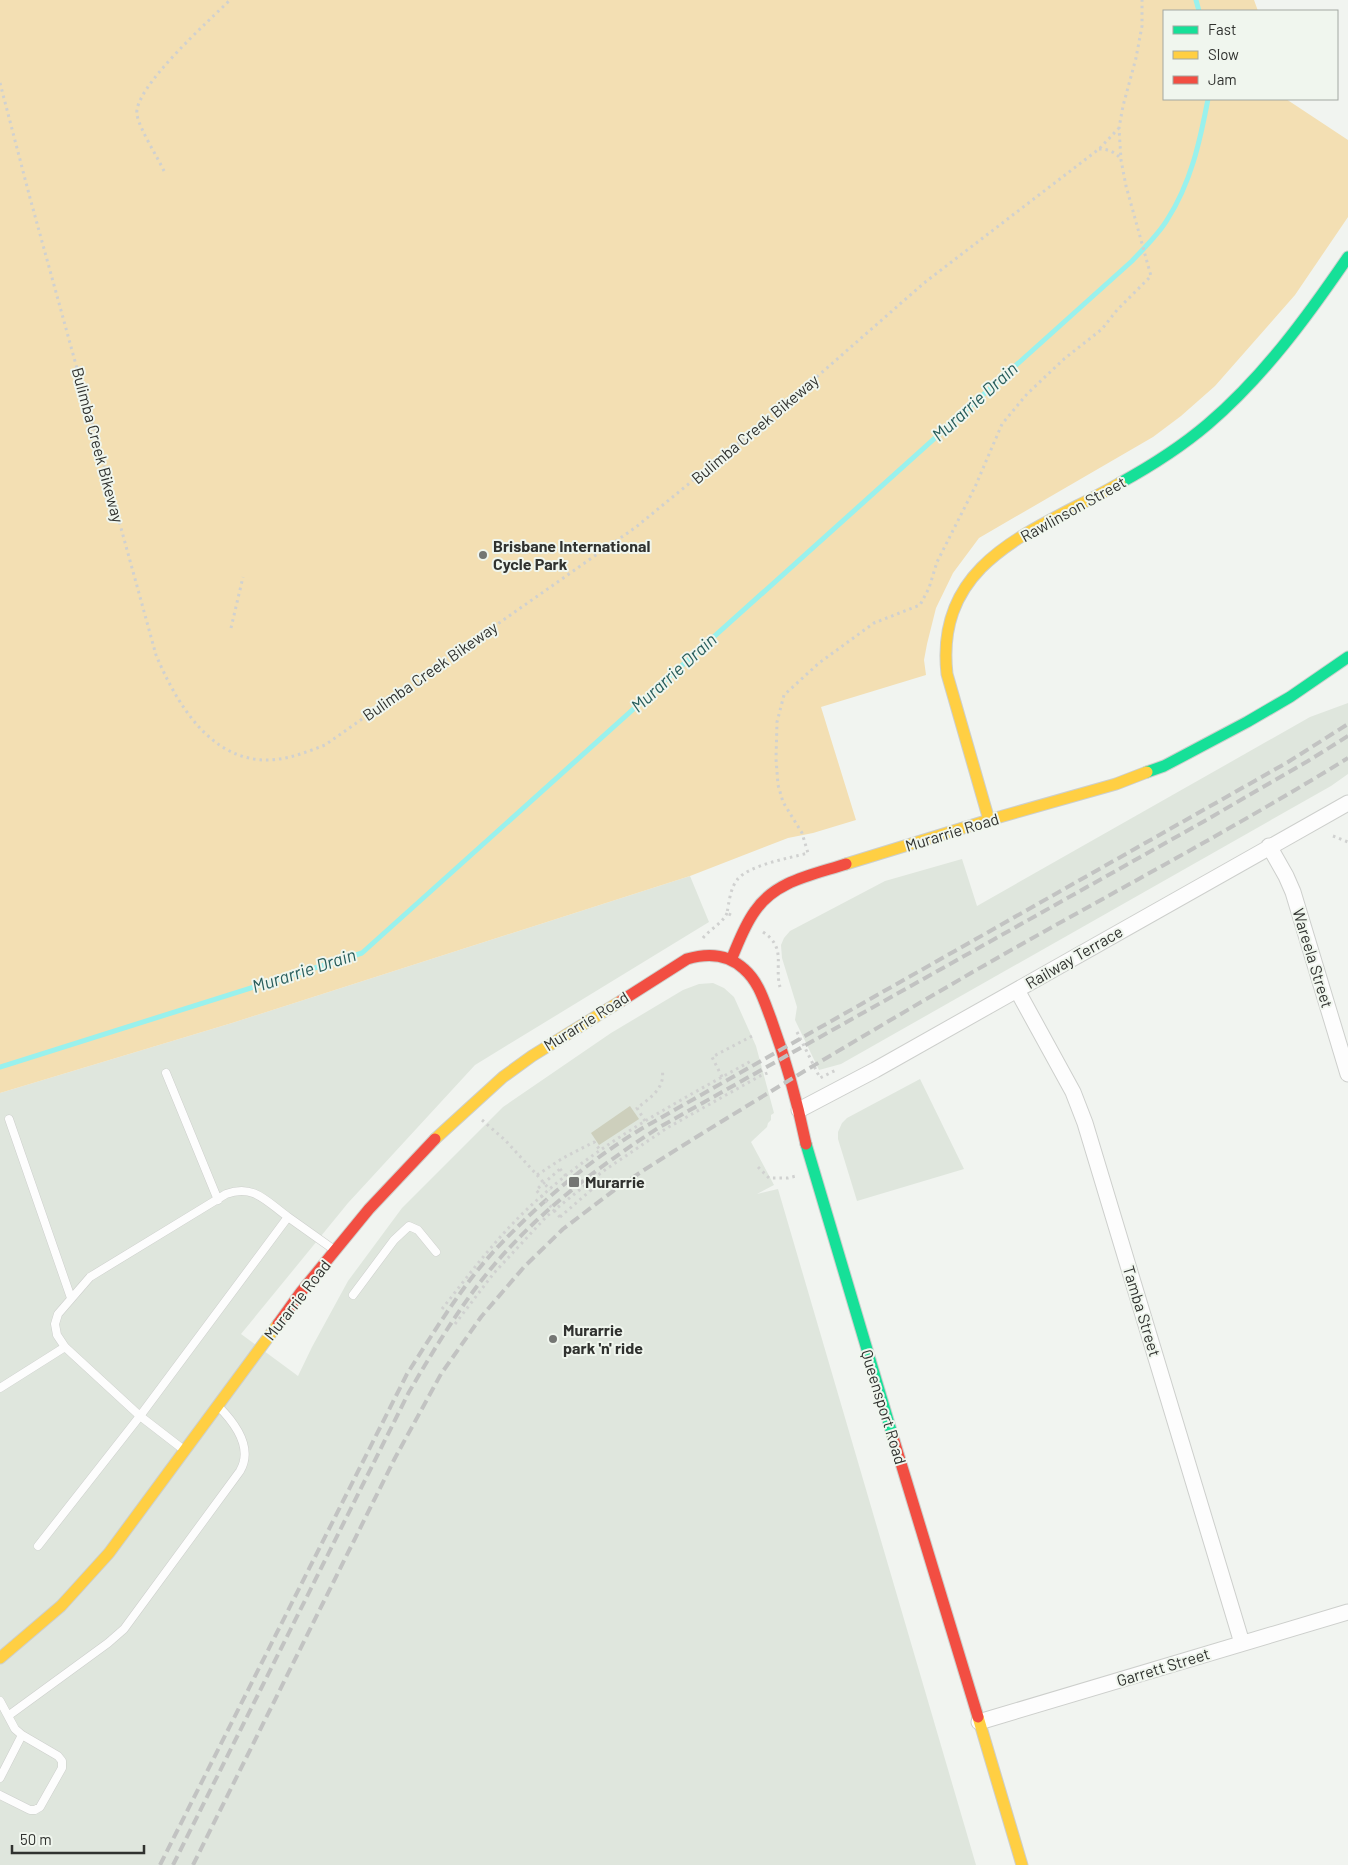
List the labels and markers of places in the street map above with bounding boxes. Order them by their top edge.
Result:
place label: Brisbane International Cycle Park [493,536,650,573]
marker: Brisbane International Cycle Park [477,549,489,561]
place label: Murarrie [585,1172,645,1191]
marker: Murarrie [567,1175,581,1189]
place label: Murarrie park 'n' ride [563,1320,643,1357]
marker: Murarrie park 'n' ride [547,1333,559,1345]

